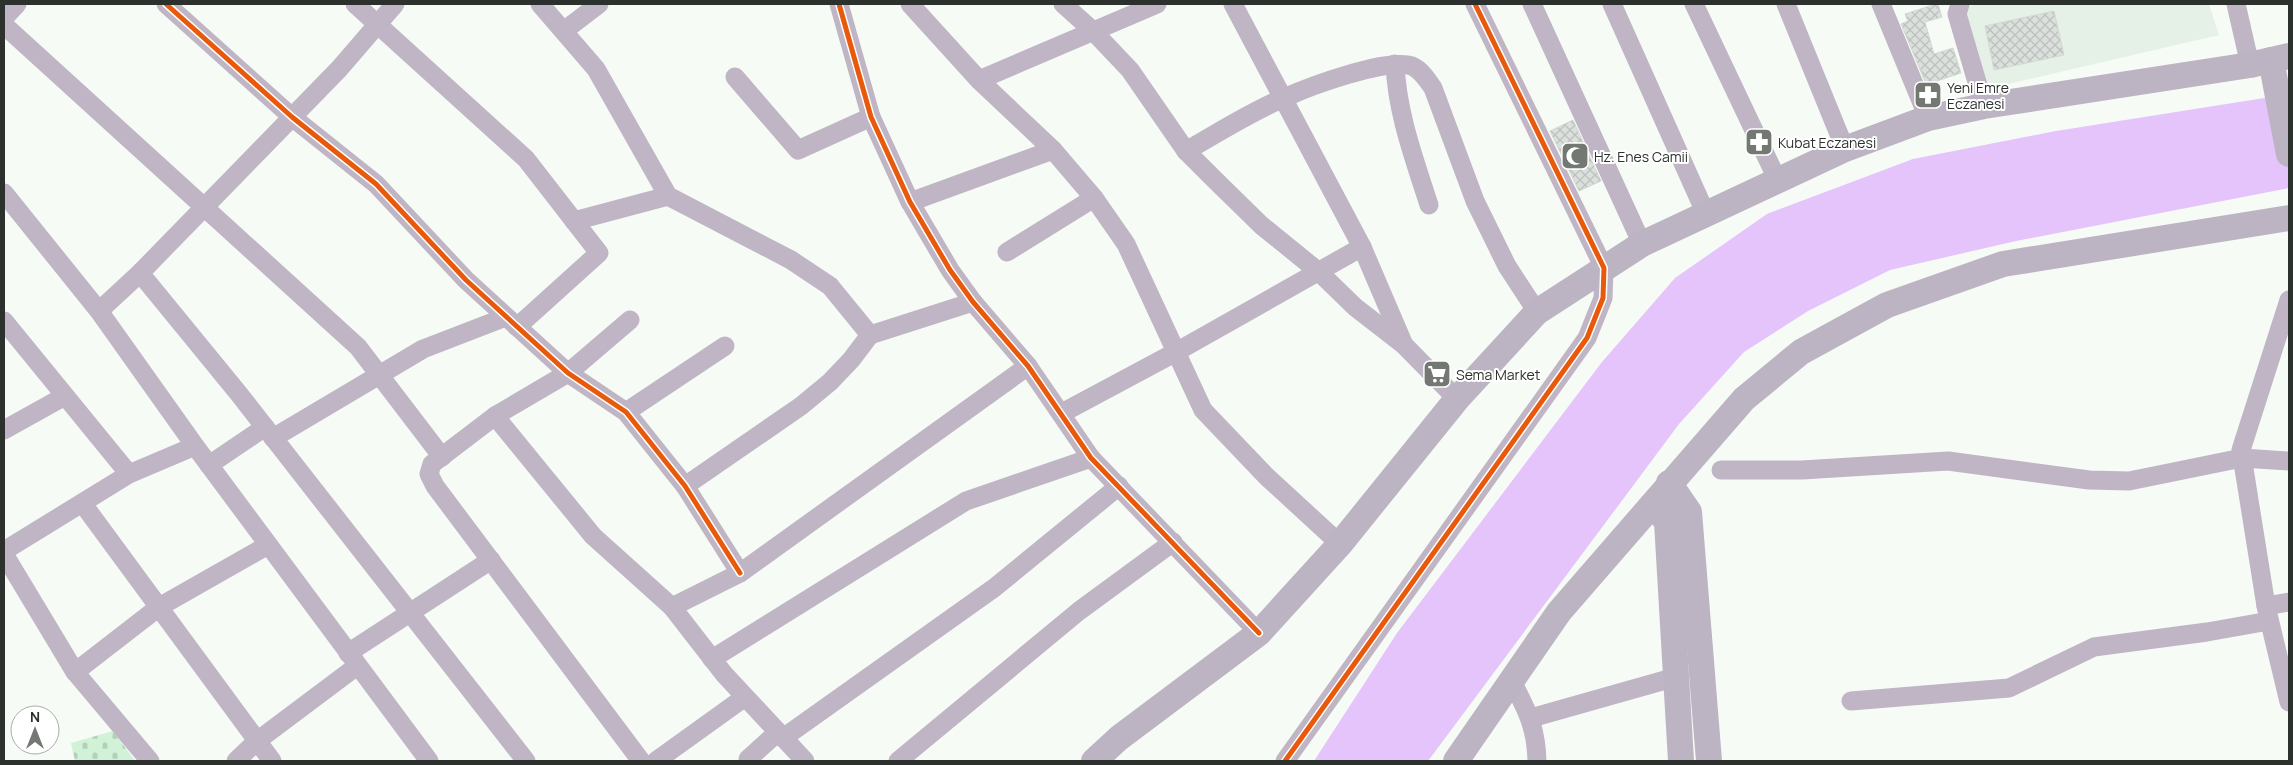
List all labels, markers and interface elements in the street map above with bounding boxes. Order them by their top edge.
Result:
place label: Yeni Emre Eczanesi [1947,78,2009,113]
pharmacy icon: Yeni Emre Eczanesi [1913,80,1943,110]
pharmacy icon: Kubat Eczanesi [1744,127,1774,157]
place label: Kubat Eczanesi [1778,133,1876,152]
mosque icon: Hz. Enes Camii [1560,141,1590,171]
place label: Hz. Enes Camii [1594,147,1688,166]
supermarket icon: Sema Market [1422,359,1452,389]
place label: Sema Market [1456,365,1541,384]
north arrow [10,705,60,755]
text: N [30,707,40,726]

